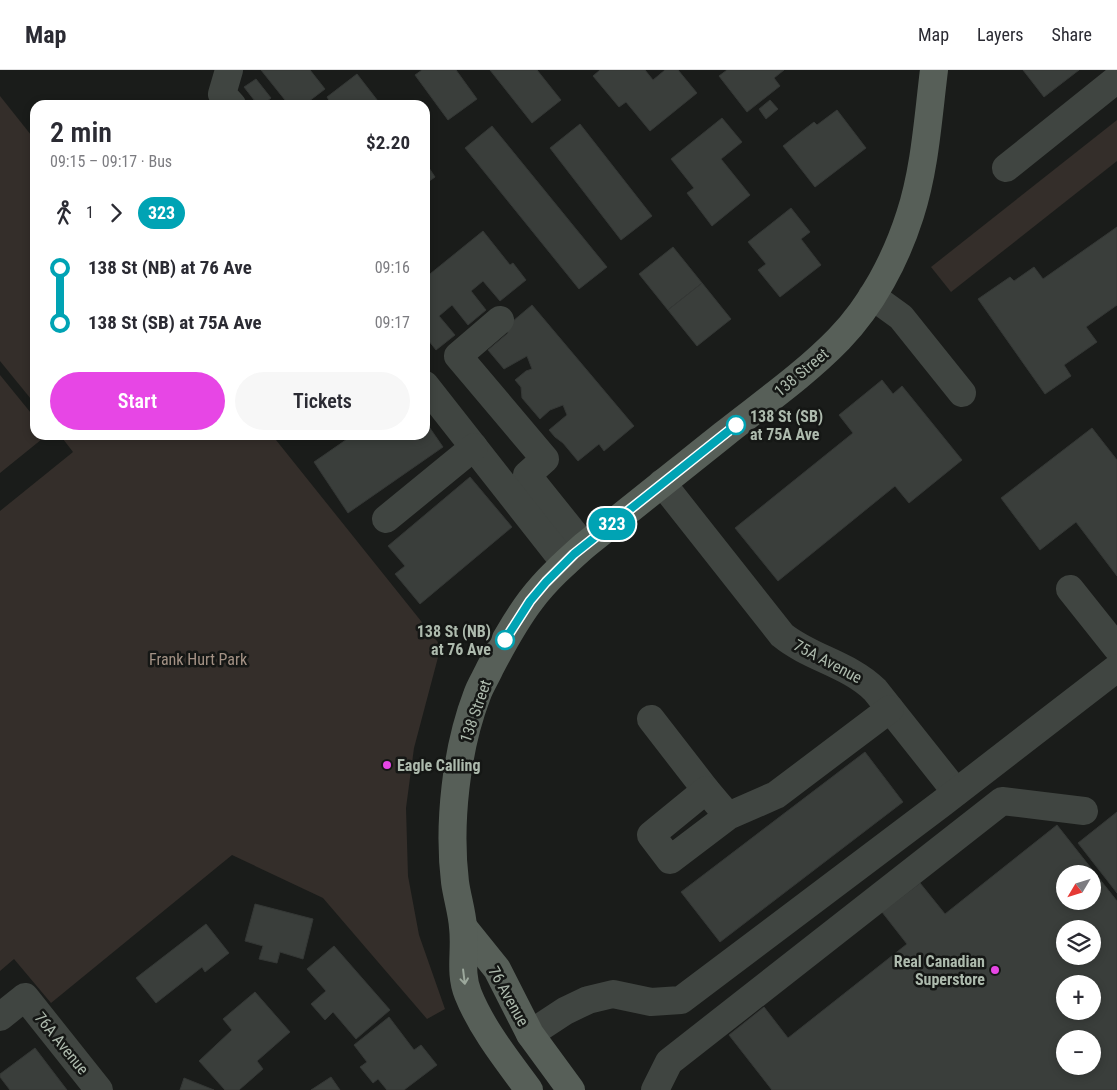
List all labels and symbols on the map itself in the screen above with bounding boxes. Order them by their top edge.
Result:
street label: 138 Street [770,344,832,401]
place label: 138 St (SB) at 75A Ave [750,407,823,444]
marker: 138 St (SB) at 75A Ave [726,415,746,435]
line badge: 323 [583,508,641,540]
place label: 138 St (NB) at 76 Ave [417,622,491,659]
marker: 138 St (NB) at 76 Ave [495,630,515,650]
street label: 75A Avenue [790,636,865,687]
park label: Frank Hurt Park [149,650,248,669]
street label: 138 Street [456,677,495,745]
place label: Eagle Calling [397,756,481,775]
marker: Eagle Calling [381,759,393,771]
north arrow [1056,865,1101,910]
place label: Real Canadian Superstore [894,952,985,989]
street label: 76 Avenue [484,963,533,1030]
marker: Real Canadian Superstore [989,964,1001,976]
one-way arrow [459,968,469,984]
street label: 76A Avenue [31,1008,93,1078]

